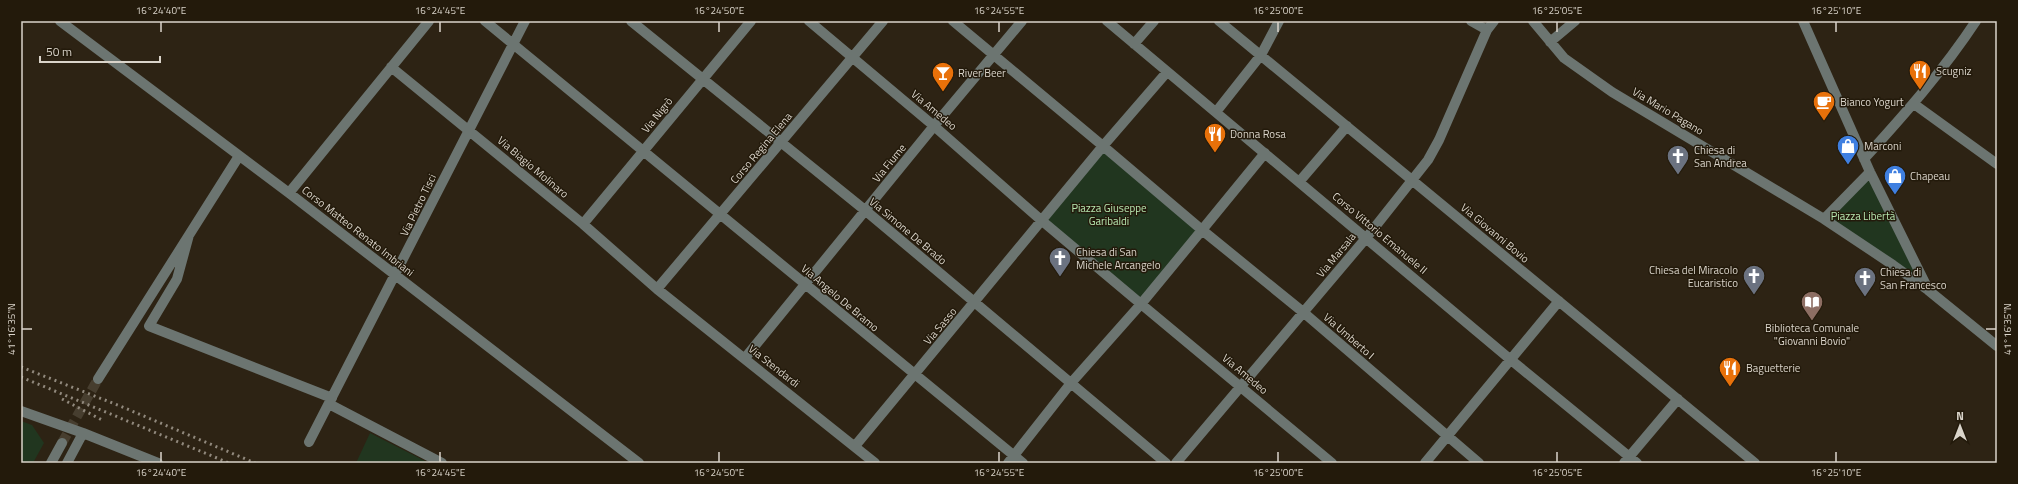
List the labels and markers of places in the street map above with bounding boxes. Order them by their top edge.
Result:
restaurant icon: Scugniz [1907,58,1933,91]
bar icon: River Beer [930,60,956,93]
place label: Scugniz [1936,63,1972,79]
place label: River Beer [958,65,1006,81]
cafe icon: Bianco Yogurt [1811,89,1837,122]
place label: Bianco Yogurt [1840,94,1904,110]
restaurant icon: Donna Rosa [1202,121,1228,154]
place label: Donna Rosa [1230,126,1286,142]
shop icon: Marconi [1835,133,1861,166]
place label: Marconi [1864,138,1901,154]
place label: Chiesa di San Andrea [1694,142,1747,171]
church icon: Chiesa di San Andrea [1665,143,1691,176]
shop icon: Chapeau [1882,163,1908,196]
place label: Chapeau [1910,168,1950,184]
place label: Chiesa di San Michele Arcangelo [1076,244,1161,273]
church icon: Chiesa di San Michele Arcangelo [1047,245,1073,278]
place label: Chiesa del Miracolo Eucaristico [1649,262,1738,291]
church icon: Chiesa del Miracolo Eucaristico [1741,263,1767,296]
place label: Chiesa di San Francesco [1880,264,1947,293]
church icon: Chiesa di San Francesco [1852,265,1878,298]
library icon: Biblioteca Comunale "Giovanni Bovio" [1799,289,1825,322]
place label: Biblioteca Comunale "Giovanni Bovio" [1765,320,1859,349]
restaurant icon: Baguetterie [1717,355,1743,388]
place label: Baguetterie [1746,360,1801,376]

